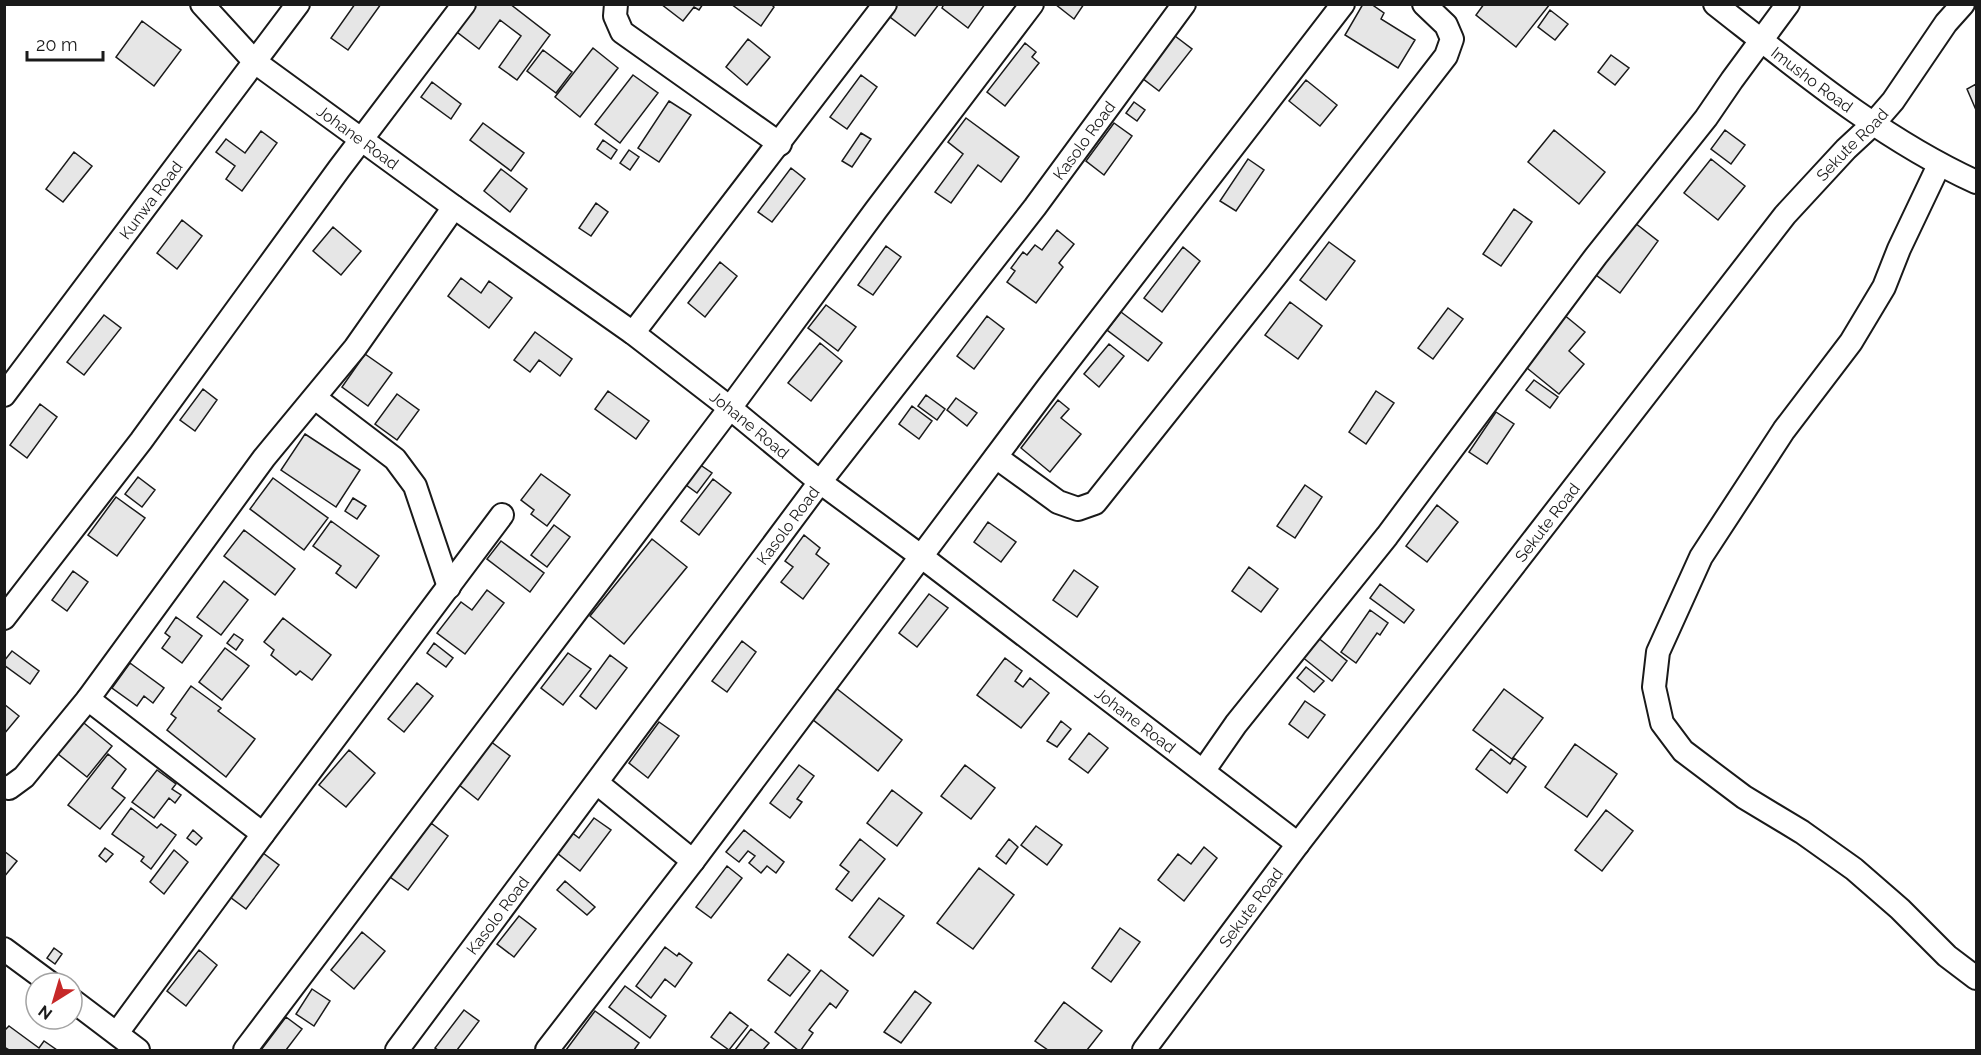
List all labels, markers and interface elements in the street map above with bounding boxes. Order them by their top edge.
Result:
scale bar [27,24,104,62]
text: 20 m [36,34,78,55]
street label: Imusho Road [1767,43,1856,117]
street label: Kasolo Road [1049,98,1119,184]
street label: Johane Road [313,101,402,174]
street label: Sekute Road [1812,105,1892,185]
street label: Kunwa Road [116,157,187,243]
street label: Johane Road [706,387,793,463]
street label: Sekute Road [1511,480,1584,566]
street label: Kasolo Road [753,483,823,569]
street label: Johane Road [1091,684,1179,757]
street label: Sekute Road [1215,864,1287,951]
street label: Kasolo Road [462,873,533,958]
north arrow [24,971,84,1031]
text: N [35,1001,56,1024]

